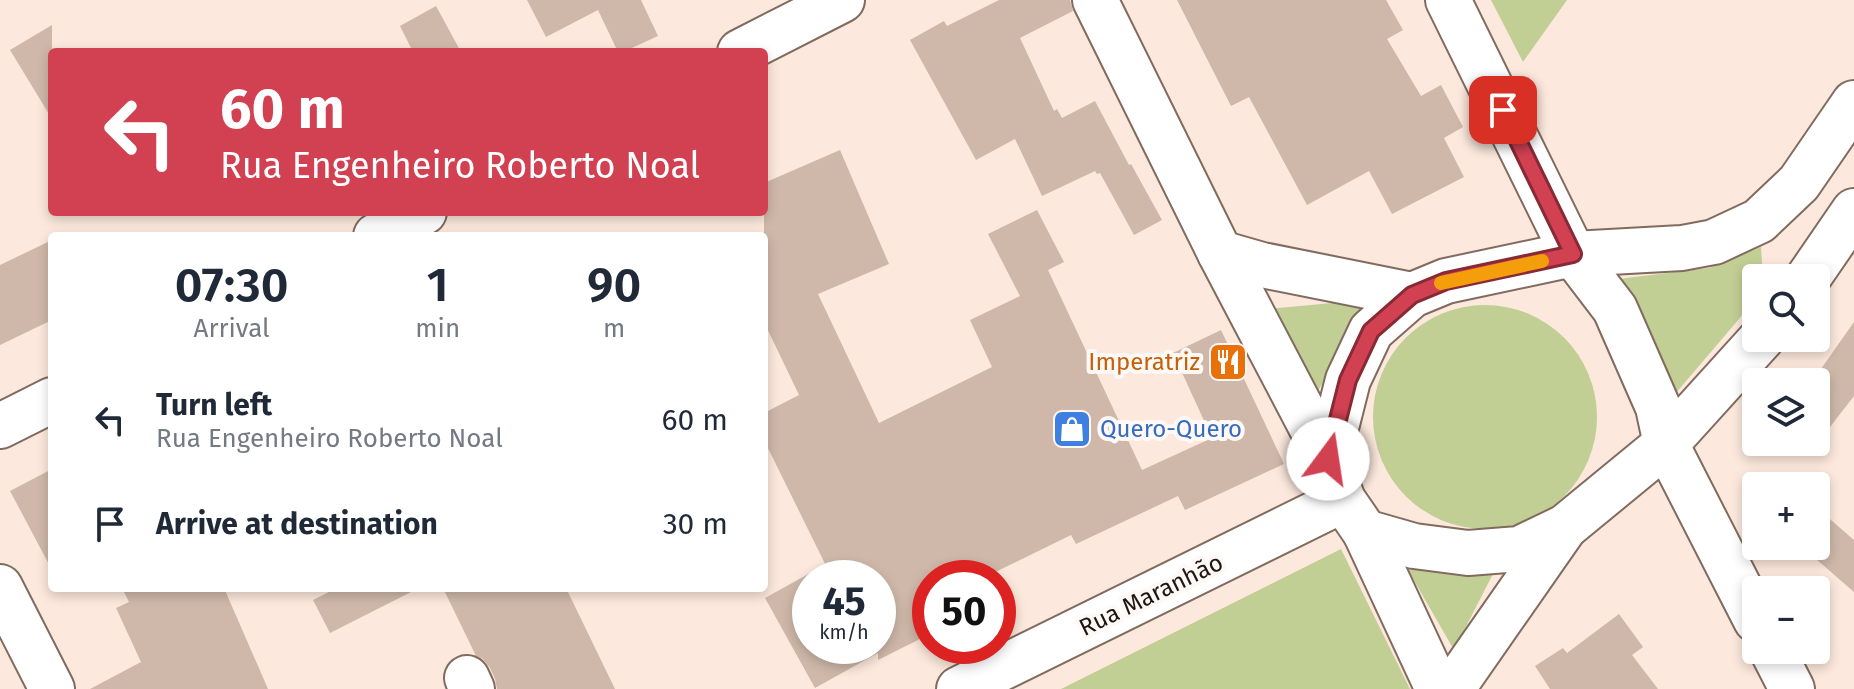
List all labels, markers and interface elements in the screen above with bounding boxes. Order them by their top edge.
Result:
text: 60 m [220,76,345,143]
pin [1469,76,1537,144]
icon: left [88,80,192,184]
icon: arrive [1481,88,1525,132]
text: Rua Engenheiro Roberto Noal [220,144,700,188]
text: 07:30 [175,256,289,314]
text: 1 [427,256,449,314]
text: 90 [587,256,641,314]
map controls [1742,264,1830,664]
button: search [1742,264,1830,352]
text: Arrival [194,313,270,344]
text: min [415,313,460,344]
text: m [603,313,625,344]
restaurant icon: Imperatriz [1207,341,1249,383]
place label: Imperatriz [1088,348,1200,376]
button: layers [1742,368,1830,456]
text: Turn left [156,387,272,423]
icon: left [88,398,132,442]
text: 60 m [662,402,728,438]
shop icon: Quero-Quero [1051,408,1093,450]
place label: Quero-Quero [1100,415,1242,443]
position arrow [1286,417,1370,501]
text: Rua Engenheiro Roberto Noal [156,423,503,454]
button: + [1742,472,1830,560]
icon: arrive [88,502,132,546]
text: Arrive at destination [156,506,438,542]
text: 30 m [663,506,728,542]
street label: Rua Maranhão [1075,548,1227,642]
speed limit sign: 50 [912,560,1016,664]
button: − [1742,576,1830,664]
text: 45 [822,578,866,626]
text: km/h [819,620,869,644]

